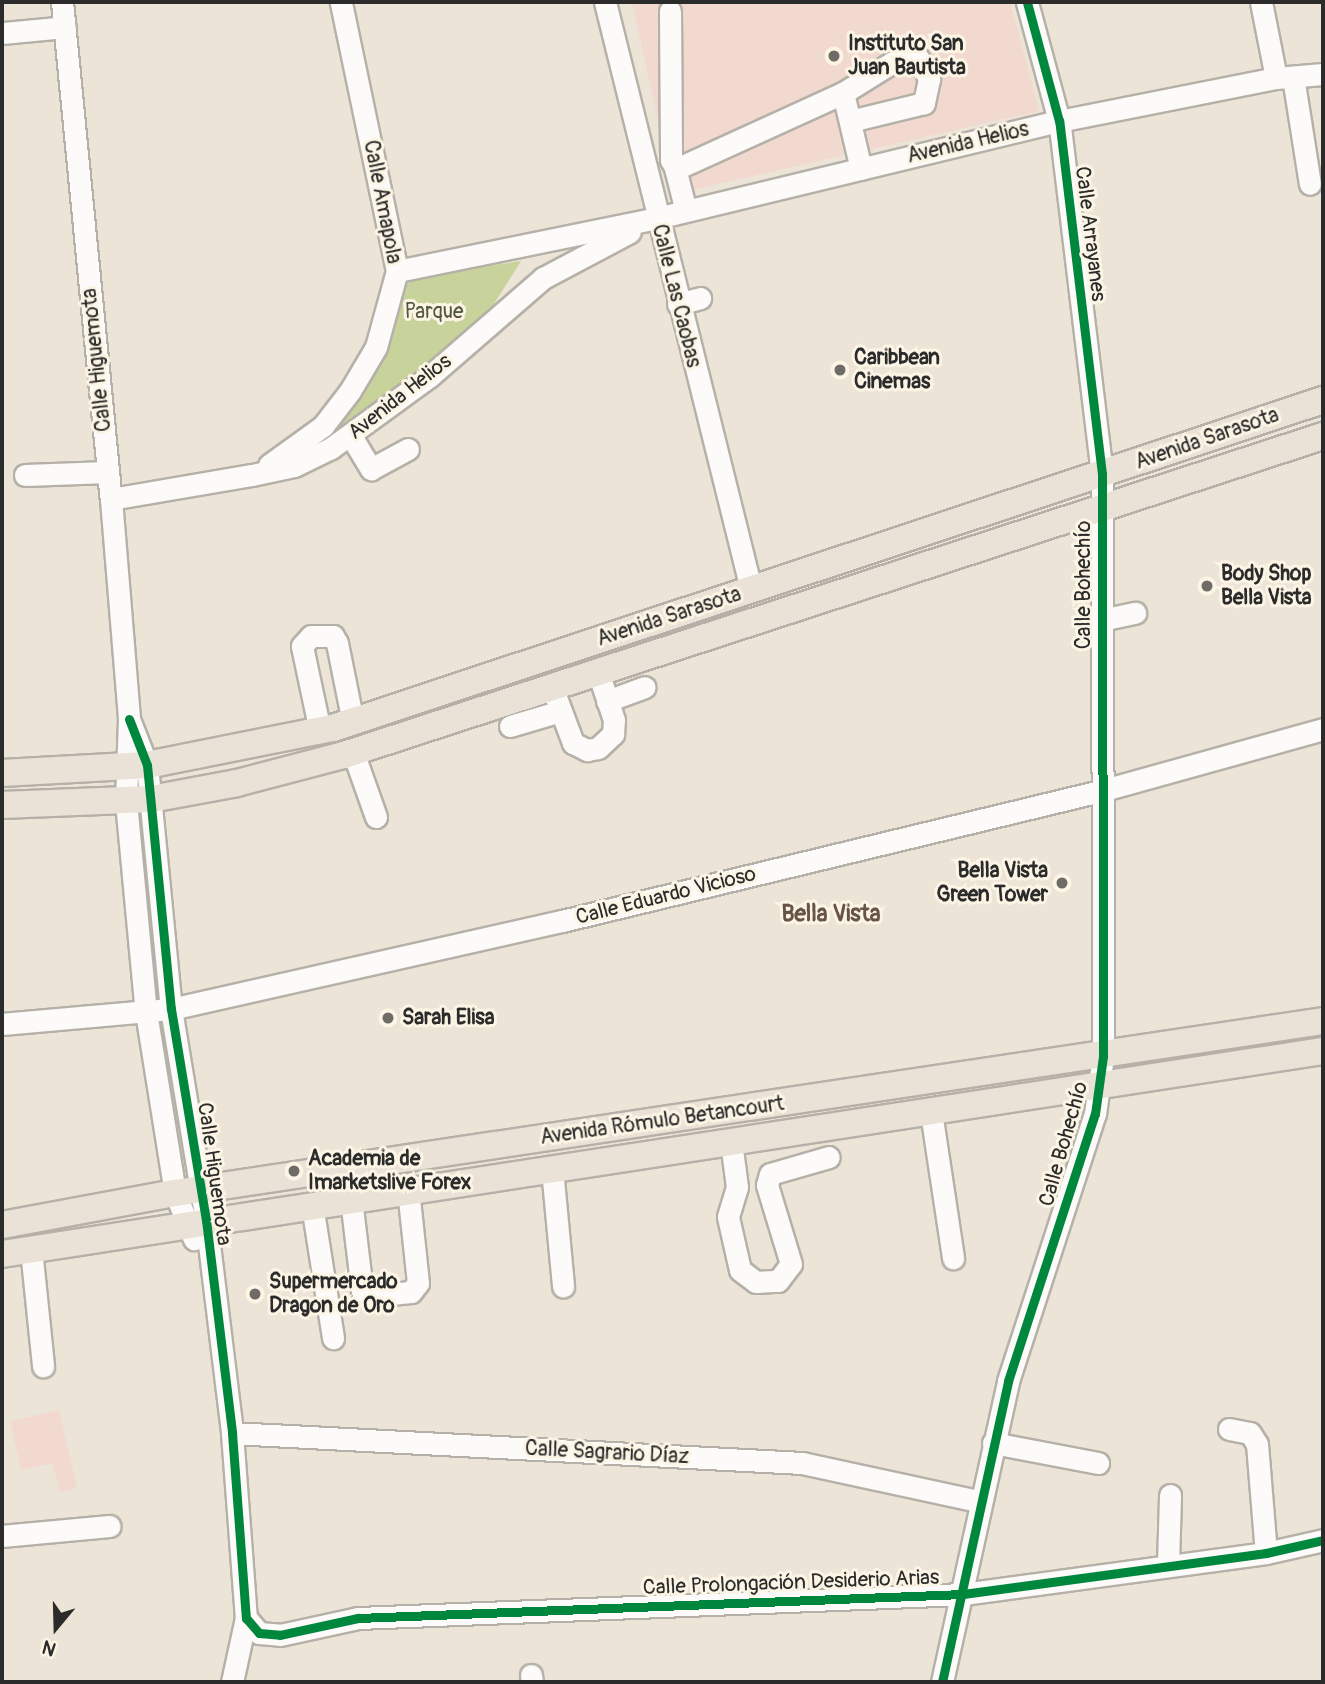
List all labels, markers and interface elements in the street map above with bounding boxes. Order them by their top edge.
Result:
place label: Instituto San Juan Bautista [848,31,966,81]
marker: Instituto San Juan Bautista [826,48,842,64]
street label: Avenida Helios [905,117,1031,169]
street label: Calle Amapola [358,138,406,266]
street label: Calle Arrayanes [1069,165,1111,303]
street label: Calle Las Caobas [646,222,706,370]
street label: Calle Higuemota [77,287,117,433]
park label: Parque [405,299,463,325]
place label: Caribbean Cinemas [854,345,940,395]
street label: Avenida Helios [343,349,457,445]
marker: Caribbean Cinemas [832,362,848,378]
street label: Avenida Sarasota [1132,403,1282,475]
street label: Calle Bohechío [1071,521,1097,649]
place label: Body Shop Bella Vista [1221,561,1311,611]
marker: Body Shop Bella Vista [1199,578,1215,594]
street label: Avenida Sarasota [594,582,744,652]
place label: Bella Vista Green Tower [936,858,1048,908]
street label: Calle Eduardo Vicioso [573,861,759,931]
marker: Bella Vista Green Tower [1054,875,1070,891]
district label: Bella Vista [781,900,881,928]
place label: Sarah Elisa [402,1005,494,1031]
marker: Sarah Elisa [380,1010,396,1026]
street label: Calle Bohechío [1034,1079,1094,1209]
street label: Avenida Rómulo Betancourt [539,1091,785,1151]
street label: Calle Higuemota [191,1101,237,1247]
place label: Academia de Imarketslive Forex [308,1146,471,1196]
marker: Academia de Imarketslive Forex [286,1163,302,1179]
place label: Supermercado Dragon de Oro [269,1269,398,1319]
marker: Supermercado Dragon de Oro [247,1286,263,1302]
street label: Calle Sagrario Díaz [524,1436,690,1470]
street label: Calle Prolongación Desiderio Arias [642,1565,940,1601]
north arrow [21,1593,91,1663]
text: N [39,1634,59,1661]

